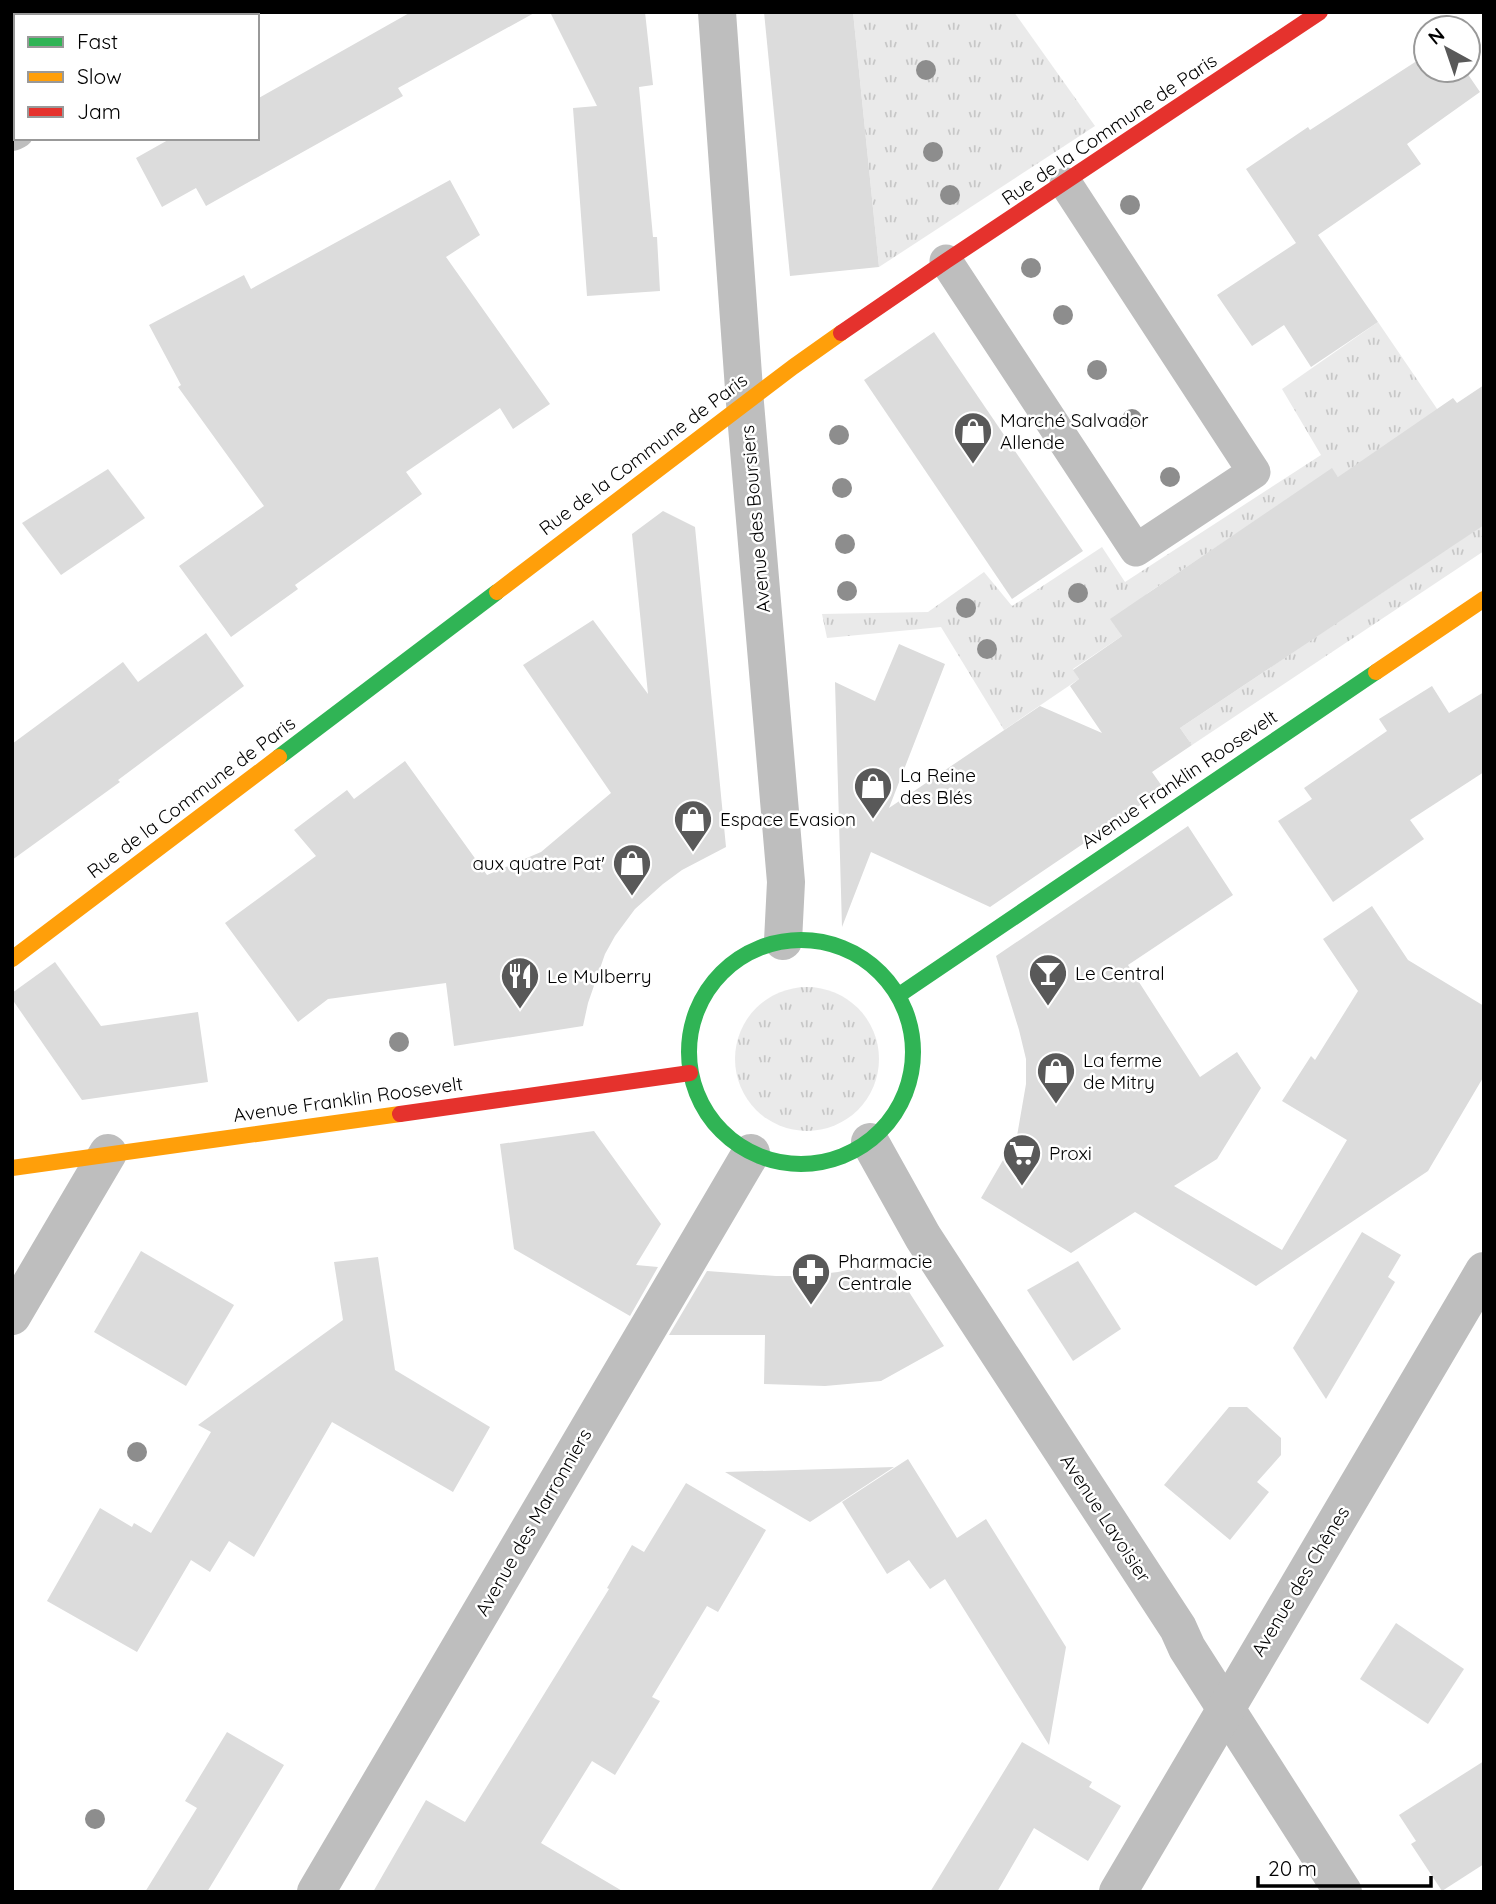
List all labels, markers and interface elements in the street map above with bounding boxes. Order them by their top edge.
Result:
legend [14,14,259,140]
north arrow [1412,14,1482,84]
text: N [1423,22,1449,50]
text: Fast [77,28,118,54]
street label: Rue de la Commune de Paris [997,48,1221,210]
text: Slow [77,63,122,89]
text: Jam [77,98,121,124]
street label: Rue de la Commune de Paris [534,368,752,540]
place label: Marché Salvador Allende [1000,408,1149,454]
shop icon: Marché Salvador Allende [952,410,994,465]
street label: Avenue des Boursiers [735,424,775,614]
street label: Avenue Franklin Roosevelt [1076,704,1282,854]
street label: Rue de la Commune de Paris [82,711,300,883]
place label: La Reine des Blés [900,763,976,809]
shop icon: La Reine des Blés [852,765,894,820]
shop icon: Espace Evasion [672,798,714,853]
place label: Espace Evasion [720,807,856,831]
shop icon: aux quatre Pat' [611,842,653,897]
place label: aux quatre Pat' [473,851,605,875]
bar icon: Le Central [1027,952,1069,1007]
restaurant icon: Le Mulberry [499,955,541,1010]
place label: Le Central [1075,961,1165,985]
place label: Le Mulberry [547,964,652,988]
place label: La ferme de Mitry [1083,1048,1162,1094]
shop icon: La ferme de Mitry [1035,1050,1077,1105]
street label: Avenue Franklin Roosevelt [232,1071,464,1127]
supermarket icon: Proxi [1001,1132,1043,1187]
place label: Proxi [1049,1141,1092,1165]
place label: Pharmacie Centrale [838,1249,932,1295]
pharmacy icon: Pharmacie Centrale [790,1251,832,1306]
street label: Avenue des Marronniers [470,1424,597,1620]
street label: Avenue Lavoisier [1056,1449,1157,1587]
street label: Avenue des Chênes [1246,1501,1354,1661]
scale bar [1258,1844,1431,1888]
text: 20 m [1268,1855,1317,1881]

